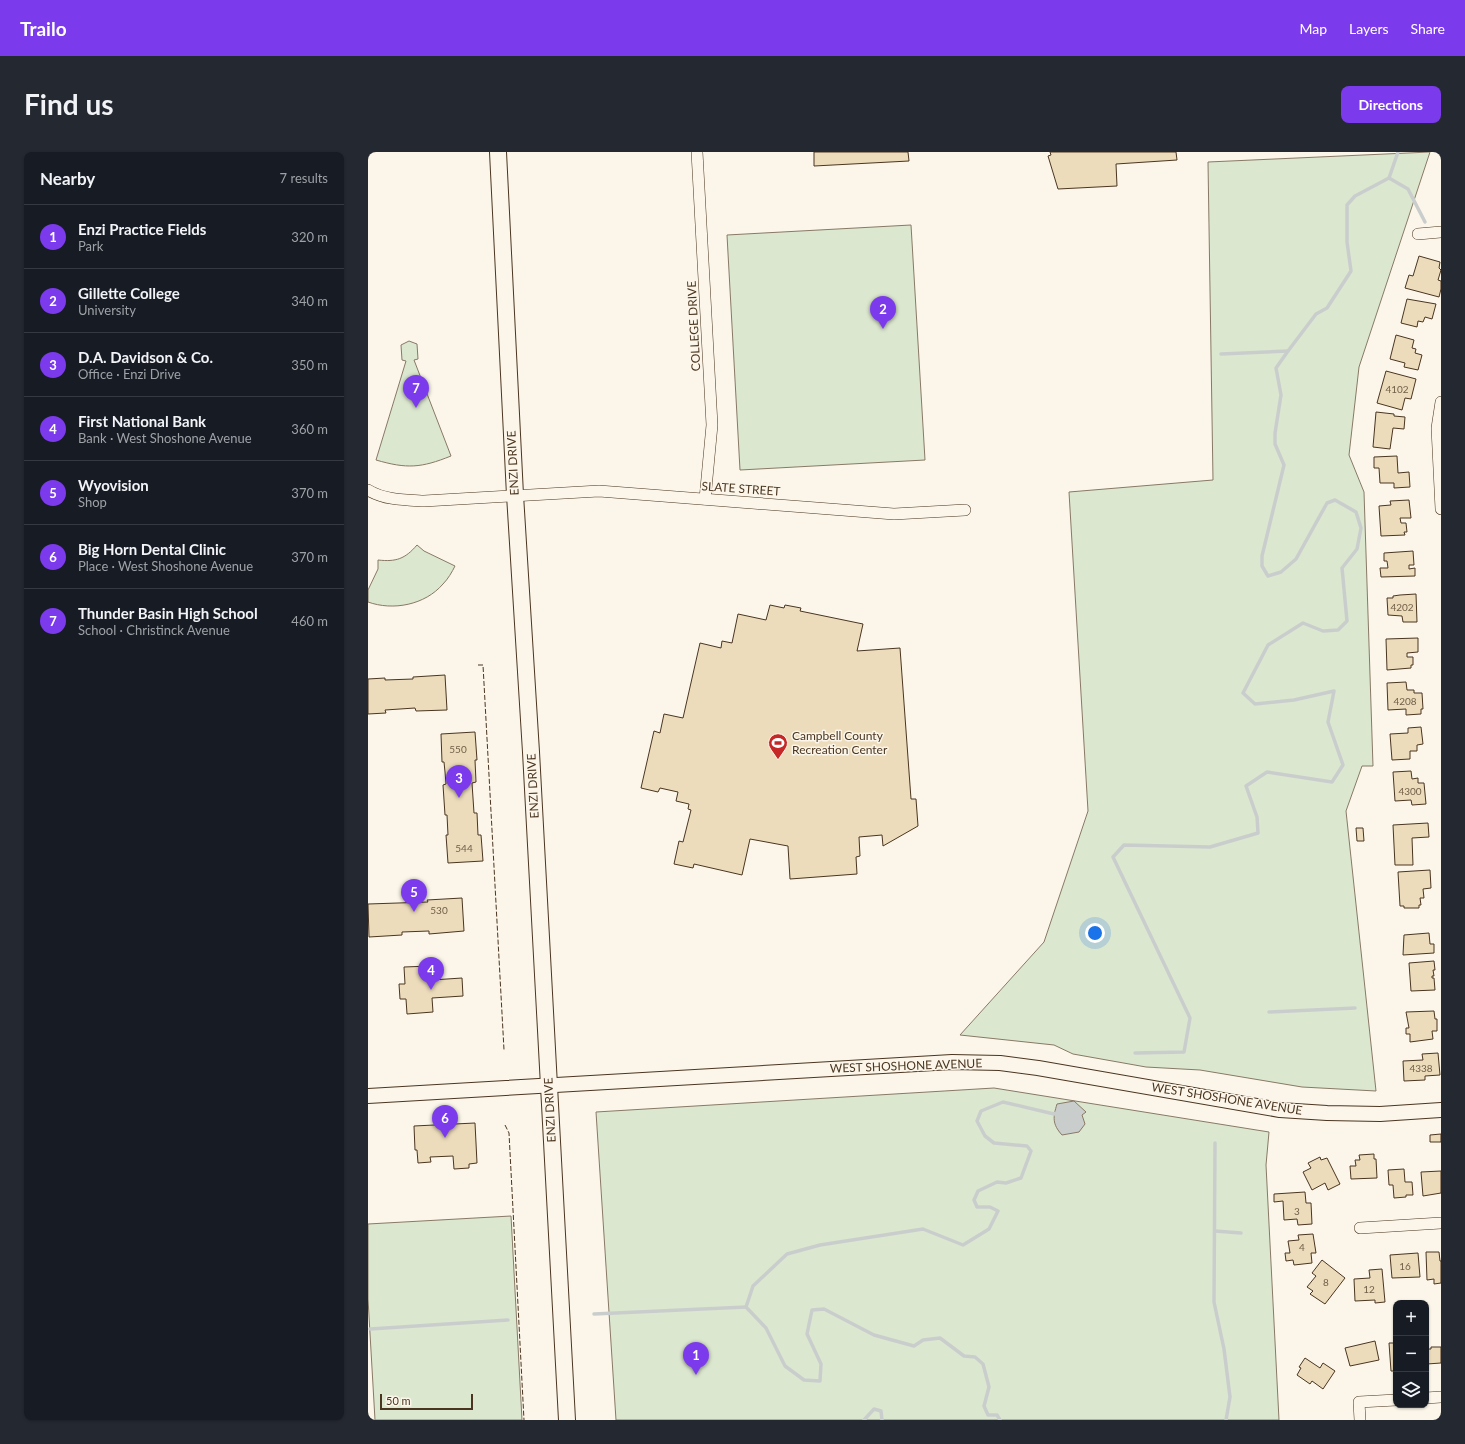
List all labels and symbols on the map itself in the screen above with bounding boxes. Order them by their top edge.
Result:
street label: COLLEGE DRIVE [684,280,703,372]
pin: 2 [870,296,896,329]
pin: 7 [403,375,429,408]
house number: 4102 [1385,383,1409,395]
street label: ENZI DRIVE [503,430,522,496]
street label: SLATE STREET [701,478,781,499]
house number: 4202 [1390,601,1414,613]
house number: 4208 [1393,695,1417,707]
place label: Campbell County Recreation Center [792,728,888,757]
sports icon: Campbell County Recreation Center [767,732,789,760]
house number: 550 [449,743,467,755]
street label: ENZI DRIVE [523,753,542,819]
pin: 3 [446,765,472,798]
house number: 4300 [1398,785,1422,797]
house number: 544 [455,842,473,854]
pin: 5 [401,879,427,912]
house number: 530 [430,904,448,916]
your location [1085,923,1105,943]
pin: 4 [418,957,444,990]
street label: WEST SHOSHONE AVENUE [830,1055,982,1076]
house number: 4338 [1409,1062,1433,1074]
street label: ENZI DRIVE [540,1077,559,1143]
street label: WEST SHOSHONE AVENUE [1151,1079,1304,1118]
pin: 6 [432,1105,458,1138]
house number: 3 [1294,1205,1300,1217]
house number: 4 [1299,1241,1305,1253]
house number: 16 [1399,1260,1411,1272]
house number: 8 [1323,1276,1329,1288]
house number: 12 [1363,1283,1375,1295]
pin: 1 [683,1342,709,1375]
scale bar [380,1392,473,1411]

